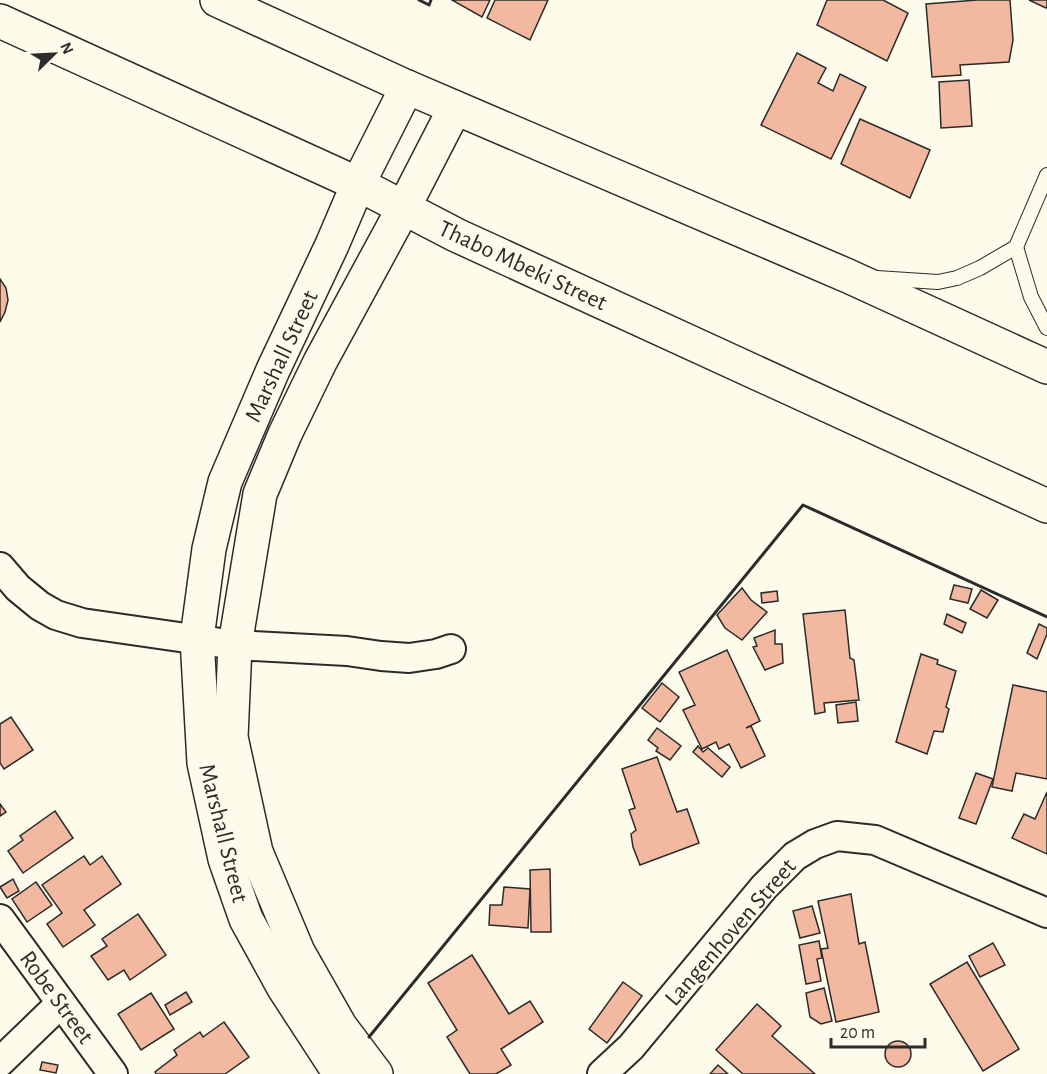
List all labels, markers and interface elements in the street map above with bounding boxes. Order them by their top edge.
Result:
north arrow [24,24,84,84]
text: N [57,40,76,57]
street label: Thabo Mbeki Street [435,216,611,316]
street label: Marshall Street [241,287,323,426]
street label: Marshall Street [194,761,252,905]
street label: Langenhoven Street [661,854,801,1011]
street label: Robe Street [15,947,98,1049]
scale bar [831,1011,926,1049]
text: 20 m [840,1024,875,1042]

